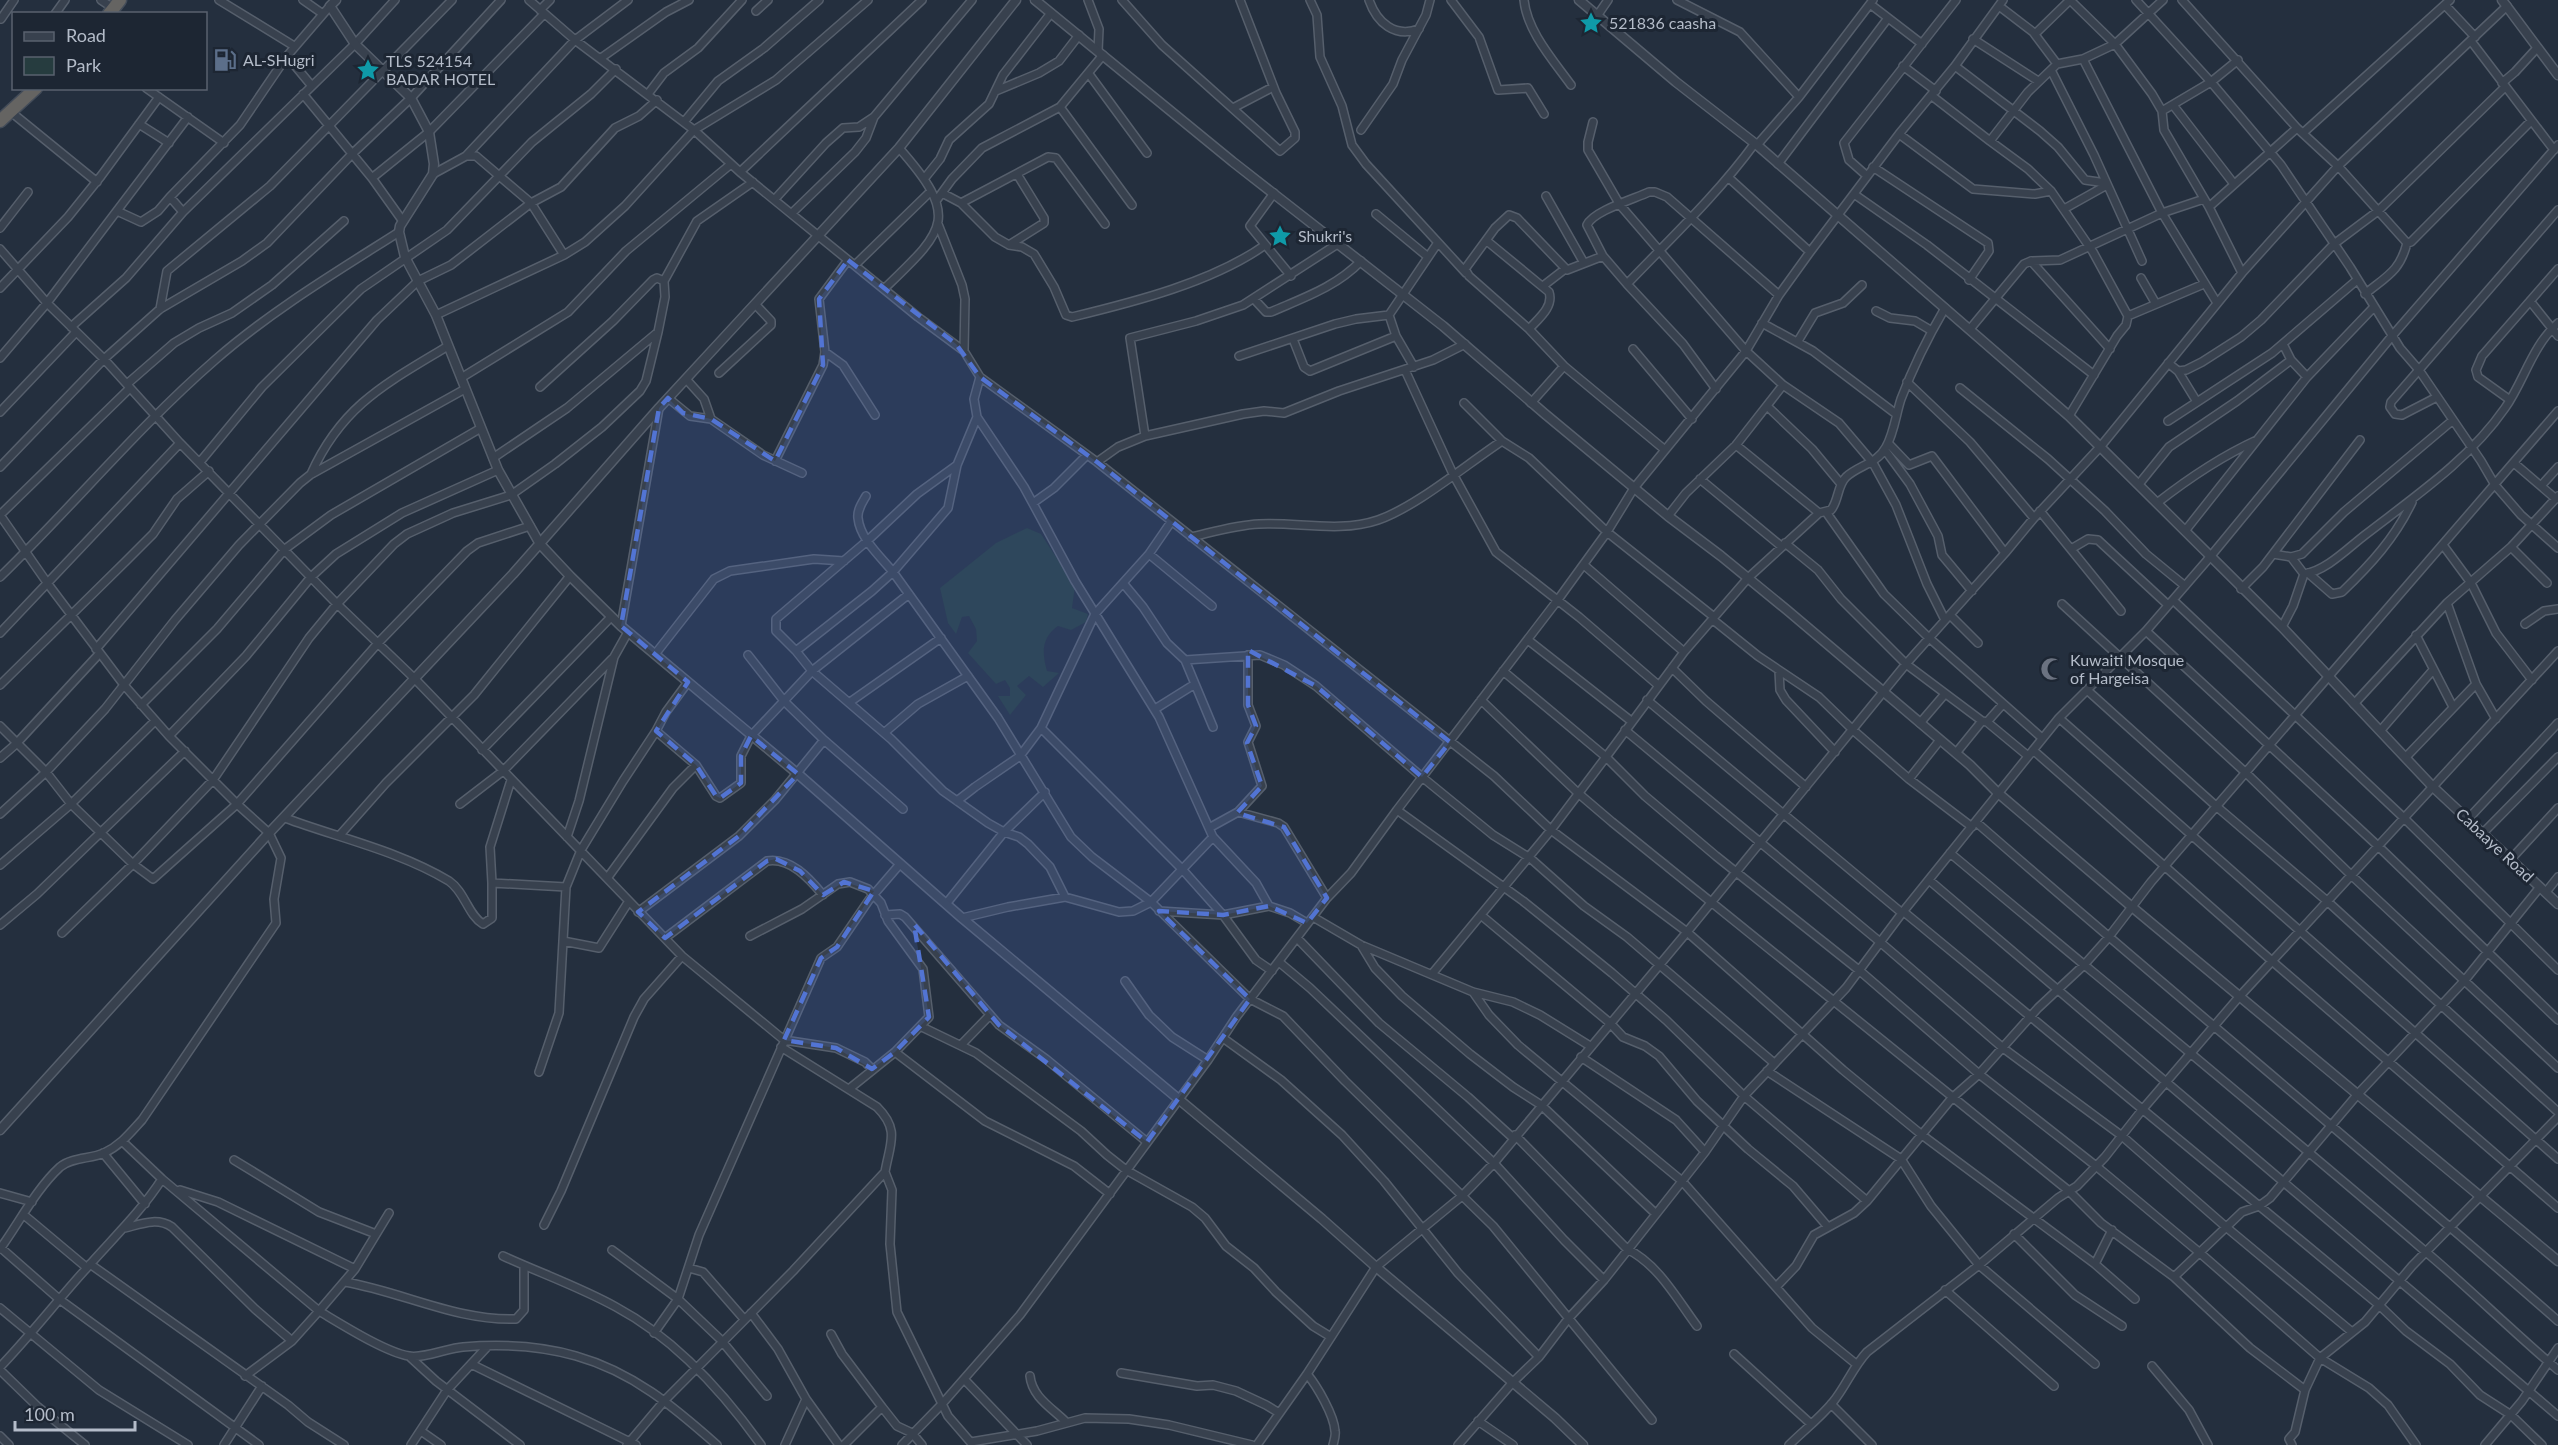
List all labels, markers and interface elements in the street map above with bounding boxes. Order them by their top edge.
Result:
place icon: 521836 caasha [1578,10,1604,36]
legend [12,12,207,90]
place label: 521836 caasha [1609,13,1716,32]
text: Road [66,24,106,46]
fuel station icon: AL-SHugri [212,47,238,73]
place label: AL-SHugri [243,50,315,69]
place label: TLS 524154 BADAR HOTEL [386,51,495,88]
text: Park [66,54,102,76]
place icon: TLS 524154 BADAR HOTEL [355,57,381,83]
place icon: Shukri's [1267,223,1293,249]
place label: Shukri's [1298,226,1352,245]
place label: Kuwaiti Mosque of Hargeisa [2070,650,2184,687]
mosque icon: Kuwaiti Mosque of Hargeisa [2039,656,2065,682]
street label: Cabaaye Road [2453,804,2538,885]
scale bar [15,1394,135,1432]
text: 100 m [24,1403,75,1425]

